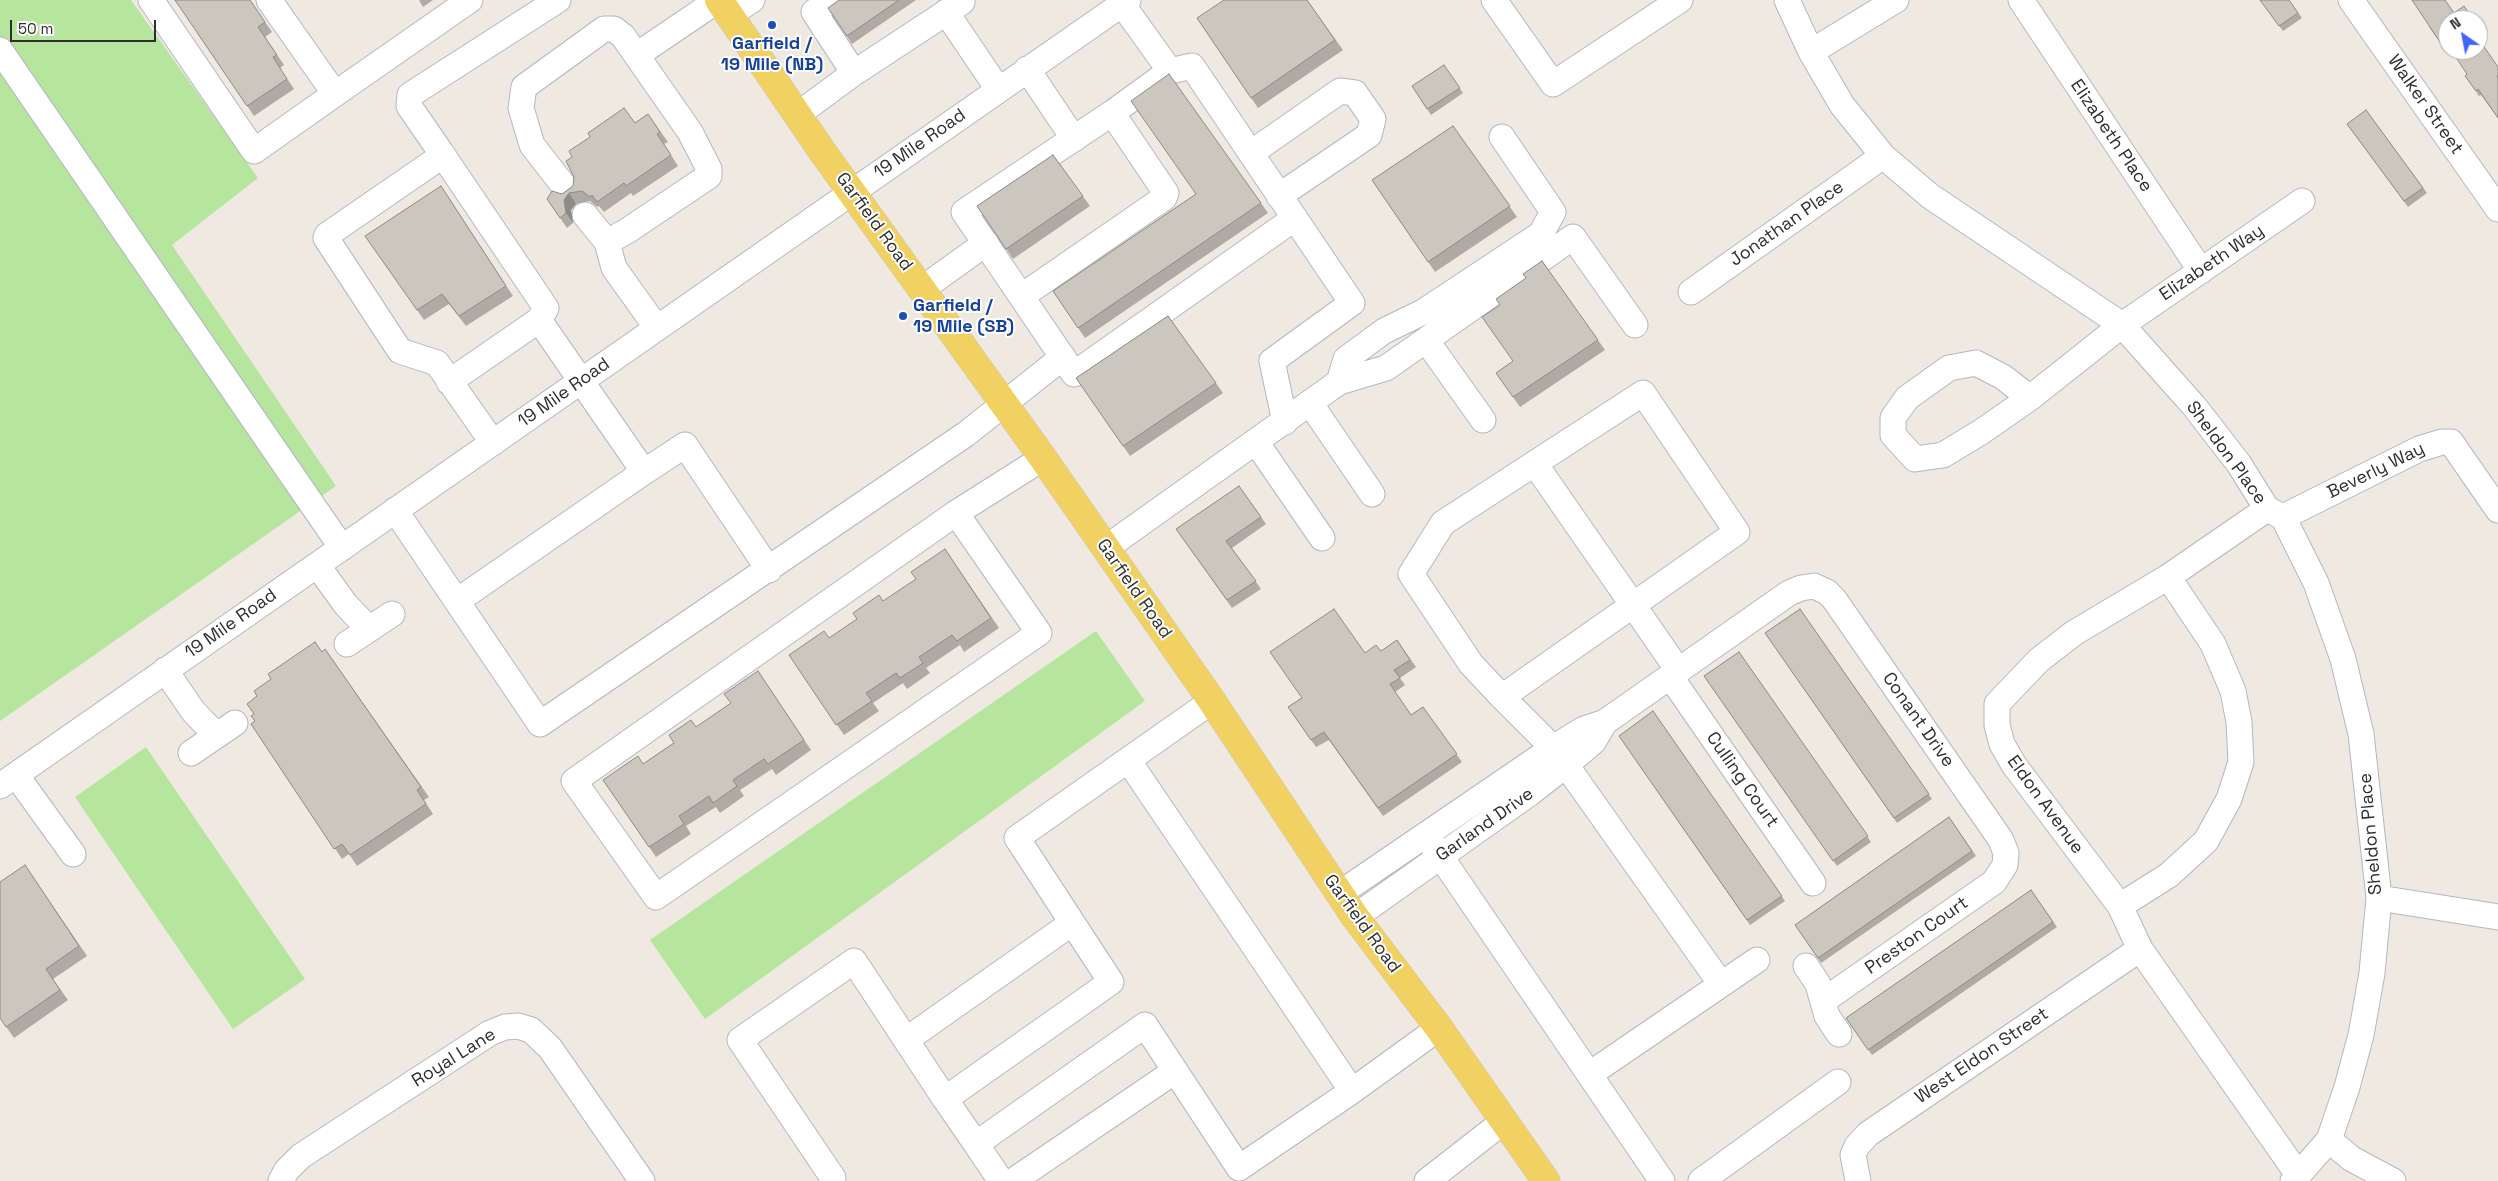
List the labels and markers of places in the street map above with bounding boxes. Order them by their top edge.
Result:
marker: Garfield / 19 Mile (NB) [766,19,778,31]
place label: Garfield / 19 Mile (NB) [721,33,823,76]
place label: Garfield / 19 Mile (SB) [913,295,1014,338]
marker: Garfield / 19 Mile (SB) [897,310,909,322]

